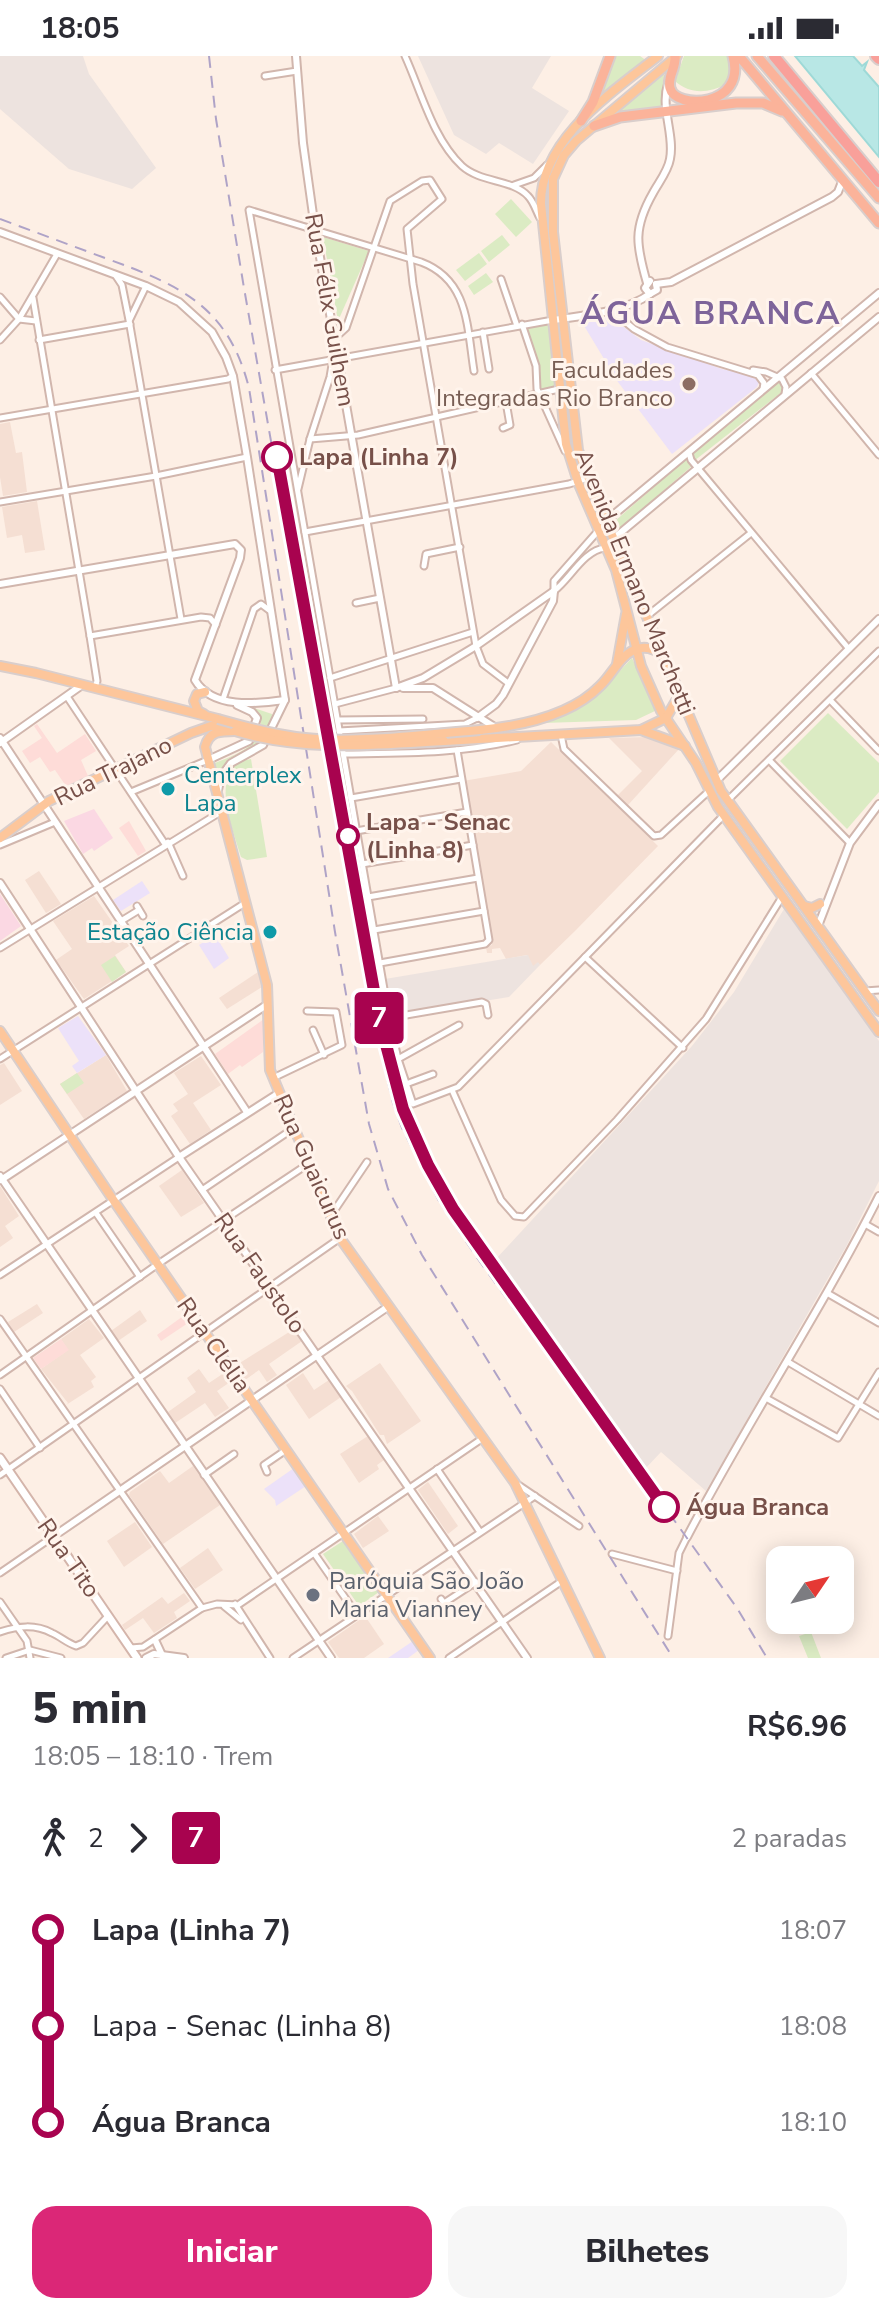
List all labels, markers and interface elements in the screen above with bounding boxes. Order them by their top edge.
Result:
text: 18:05 [40,8,119,49]
street label: Rua Félix Guilhem [297,211,363,409]
district label: ÁGUA BRANCA [580,292,842,335]
place label: Faculdades Integradas Rio Branco [436,354,673,414]
marker: Faculdades Integradas Rio Branco [680,375,698,393]
place label: Lapa (Linha 7) [299,441,459,473]
marker: Lapa (Linha 7) [262,442,292,472]
street label: Avenida Ermano Marchetti [567,444,703,720]
street label: Rua Trajano [49,729,177,813]
place label: Centerplex Lapa [184,759,302,819]
marker: Centerplex Lapa [159,780,177,798]
place label: Lapa - Senac (Linha 8) [366,806,511,866]
marker: Lapa - Senac (Linha 8) [337,825,359,847]
place label: Estação Ciência [87,916,254,948]
marker: Estação Ciência [261,923,279,941]
line badge: 7 [353,992,405,1044]
text: 7 [371,999,387,1037]
street label: Rua Guaicurus [266,1089,358,1245]
street label: Rua Faustolo [207,1206,313,1340]
street label: Rua Clélia [169,1291,259,1399]
place label: Água Branca [686,1491,829,1523]
marker: Água Branca [649,1492,679,1522]
street label: Rua Tito [30,1512,108,1604]
north arrow [766,1546,854,1634]
map controls [766,1546,854,1634]
place label: Paróquia São João Maria Vianney [329,1565,524,1625]
marker: Paróquia São João Maria Vianney [304,1586,322,1604]
text: 5 min [32,1679,148,1739]
text: R$6.96 [747,1706,847,1747]
text: 18:05 – 18:10 · Trem [32,1739,273,1774]
icon: walk [32,1816,76,1860]
icon: forward [116,1816,160,1860]
text: 7 [188,1819,204,1857]
text: 2 [88,1821,104,1856]
text: 2 paradas [731,1821,847,1856]
text: Lapa (Linha 7) [92,1910,291,1951]
text: 18:07 [779,1913,847,1948]
text: Lapa - Senac (Linha 8) [92,2006,393,2047]
text: 18:08 [779,2009,847,2044]
text: Água Branca [92,2102,271,2143]
text: 18:10 [779,2105,847,2140]
button: Iniciar [32,2206,432,2298]
button: Bilhetes [448,2206,847,2298]

